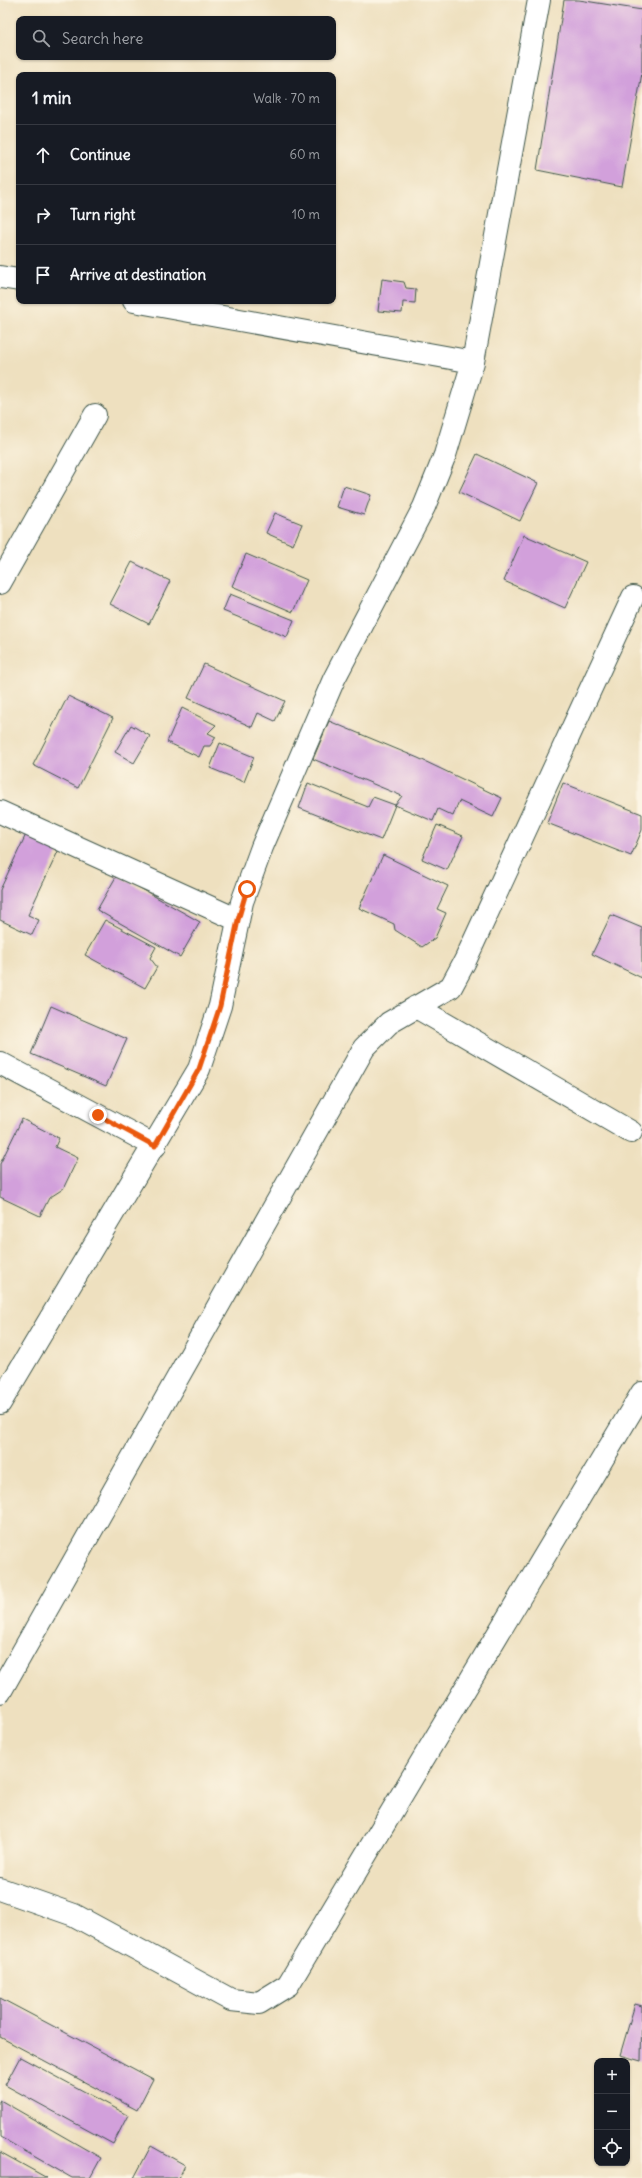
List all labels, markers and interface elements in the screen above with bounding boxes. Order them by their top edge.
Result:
search box [16,16,336,60]
icon: search [30,27,52,49]
text: Search here [62,29,143,48]
text: 1 min [32,87,71,109]
text: Walk · 70 m [253,90,320,107]
icon: ahead [32,144,54,166]
text: Continue [70,145,131,164]
text: 60 m [289,146,320,163]
icon: right [32,204,54,226]
text: Turn right [70,205,135,224]
text: 10 m [292,206,320,223]
icon: arrive [32,264,54,286]
text: Arrive at destination [70,265,206,284]
route start [238,880,256,898]
route end [89,1106,107,1124]
map controls [594,2058,630,2166]
button: + [594,2058,630,2094]
button: − [594,2094,630,2130]
button: locate [594,2130,630,2166]

